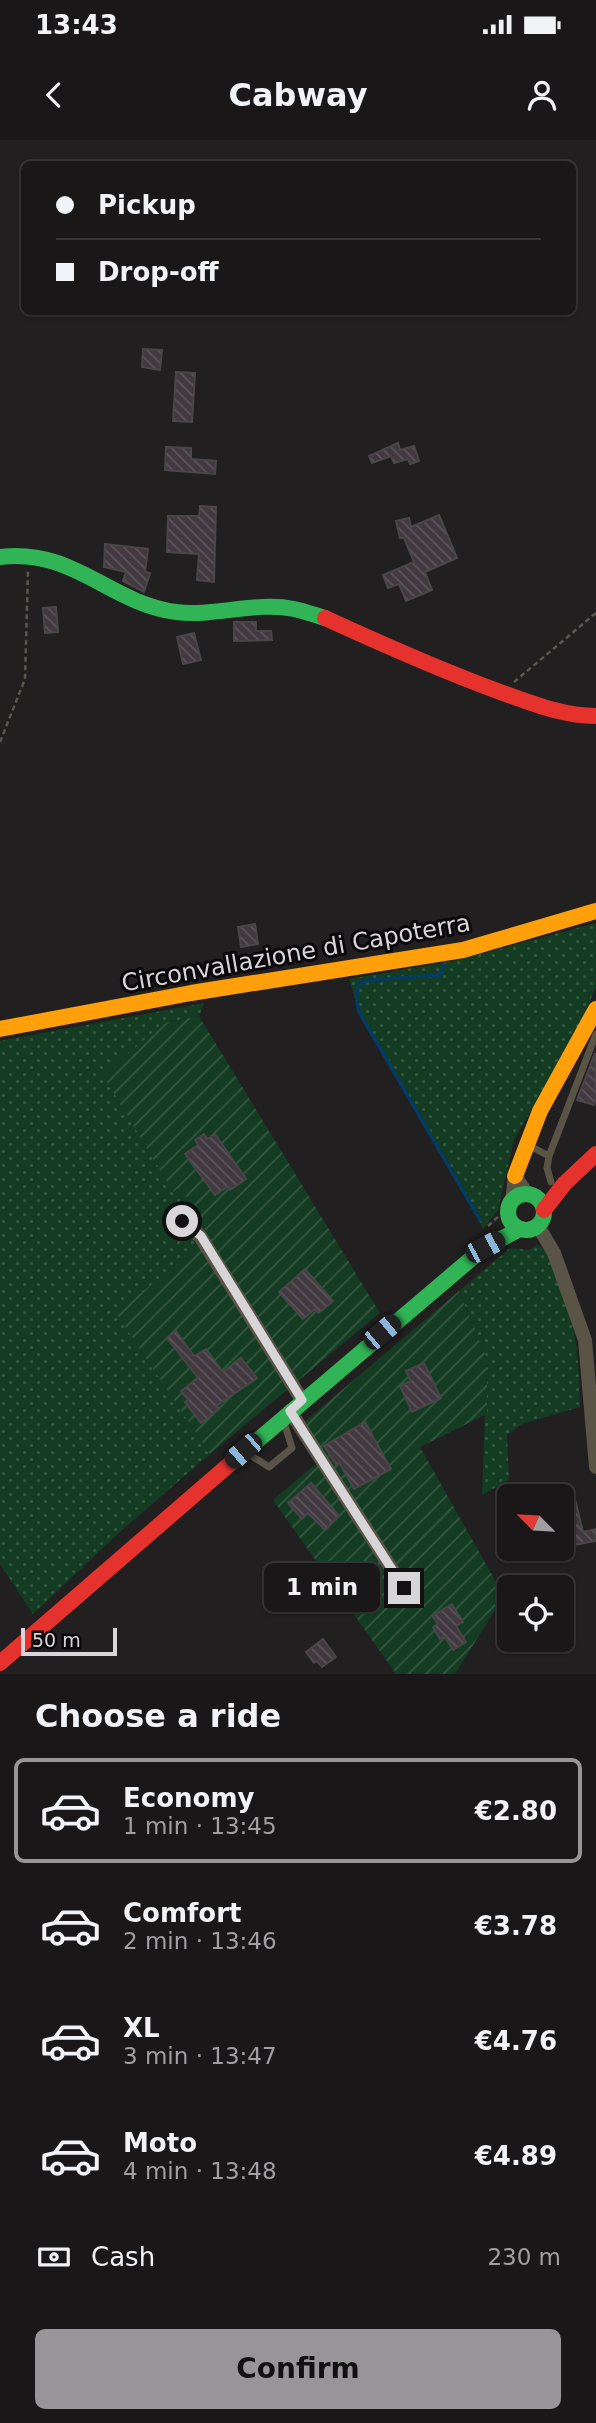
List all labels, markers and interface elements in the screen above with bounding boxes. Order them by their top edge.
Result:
text: 13:43 [35,10,118,40]
icon: back [35,76,73,114]
text: Cabway [228,76,368,114]
icon: person [523,76,561,114]
text: Pickup [98,190,196,220]
text: Drop-off [98,257,219,287]
street label: Circonvallazione di Capoterra [120,909,472,997]
route start [166,1205,198,1237]
car [462,1228,509,1266]
car [360,1310,405,1354]
car [221,1429,266,1473]
north arrow [497,1484,574,1561]
map controls [497,1484,574,1652]
callout: 1 min [264,1564,380,1612]
route end [388,1572,420,1604]
text: 1 min [286,1574,358,1600]
button: locate [497,1575,574,1652]
scale bar [21,1625,117,1657]
text: 50 m [32,1629,81,1651]
text: Choose a ride [35,1697,281,1735]
icon: car [39,1779,102,1842]
text: Economy [123,1783,254,1813]
text: €2.80 [475,1796,557,1826]
text: 1 min · 13:45 [123,1813,277,1839]
icon: car [39,1894,102,1957]
text: Comfort [123,1898,241,1928]
text: €3.78 [475,1911,557,1941]
text: 2 min · 13:46 [123,1928,277,1954]
icon: car [39,2009,102,2072]
text: XL [123,2013,160,2043]
text: €4.76 [475,2026,557,2056]
text: 3 min · 13:47 [123,2043,277,2069]
icon: car [39,2124,102,2187]
text: Moto [123,2128,197,2158]
text: €4.89 [475,2141,557,2171]
text: 4 min · 13:48 [123,2158,277,2184]
icon: cash [35,2238,73,2276]
text: Cash [91,2242,155,2272]
text: 230 m [487,2244,561,2270]
button: Confirm [35,2329,561,2409]

